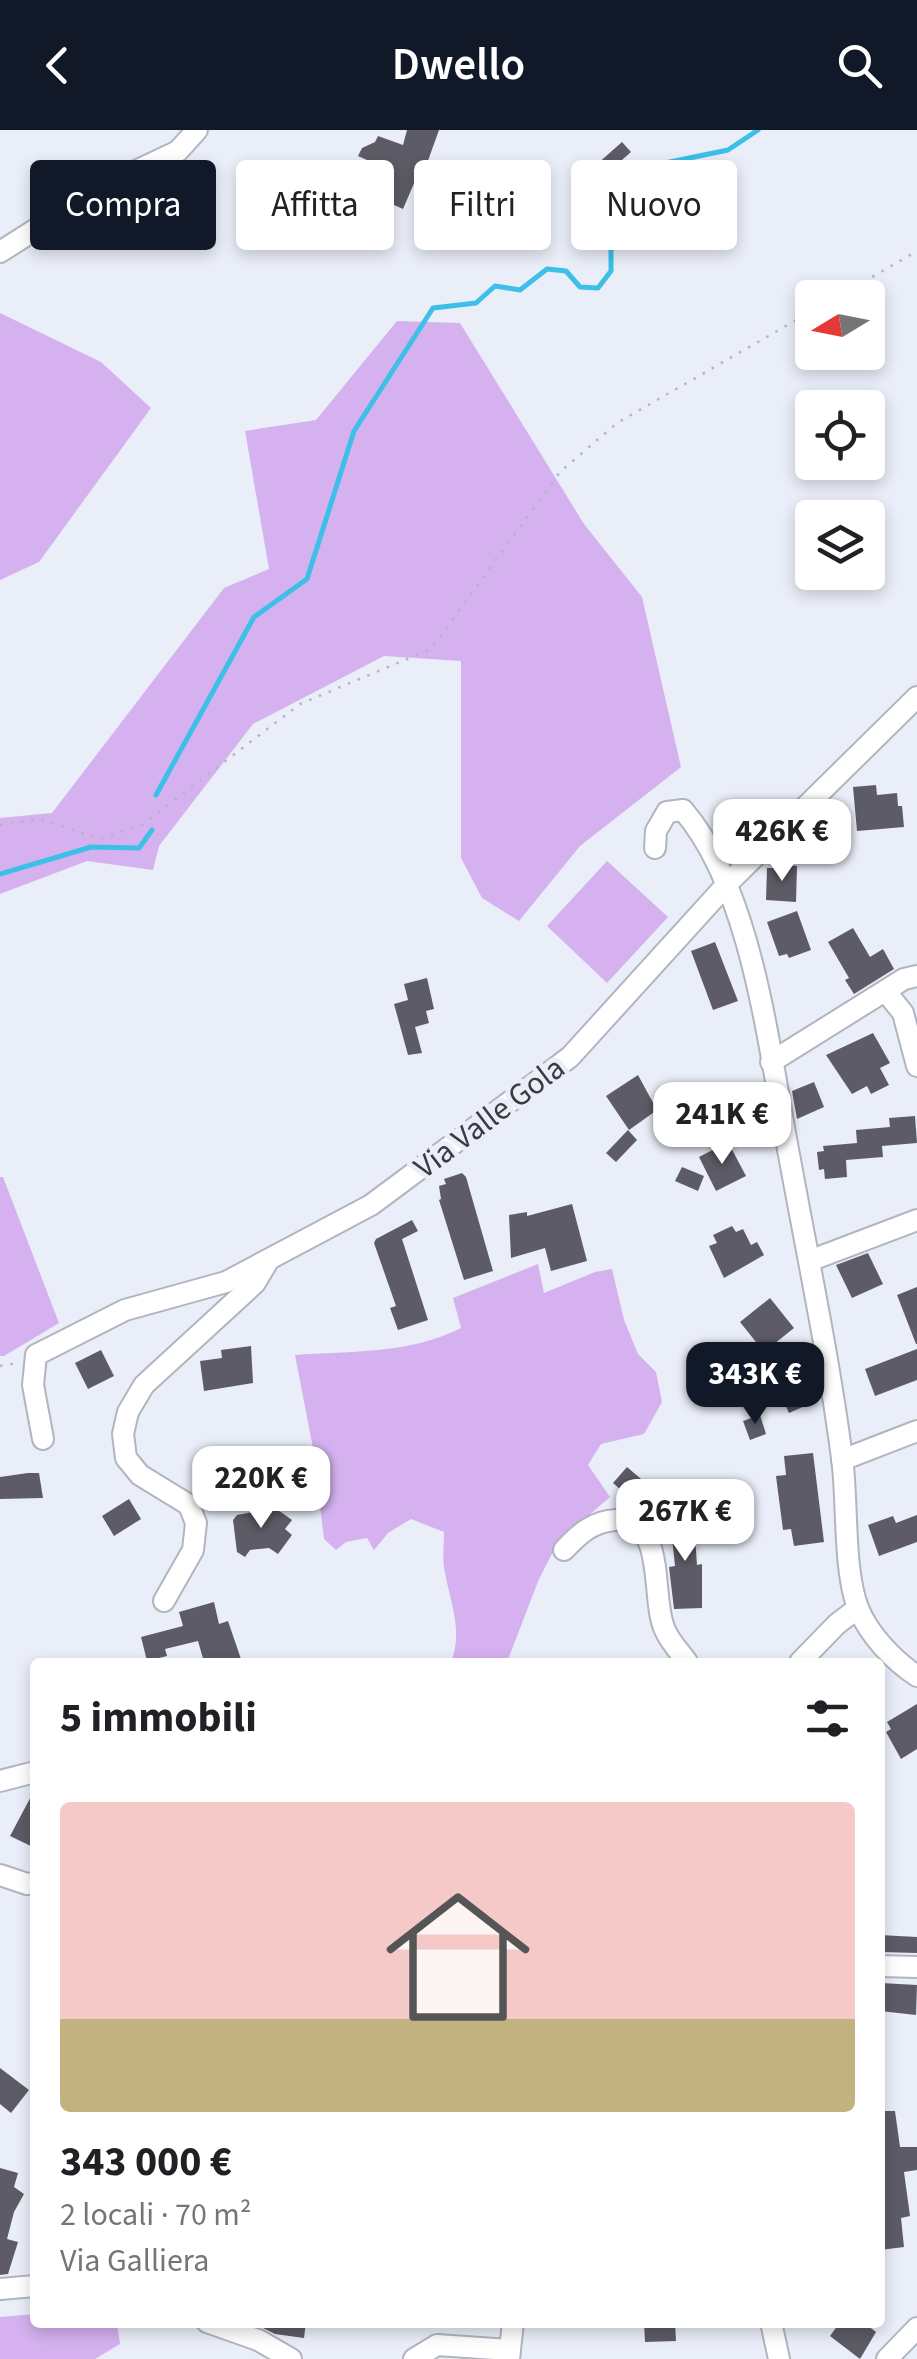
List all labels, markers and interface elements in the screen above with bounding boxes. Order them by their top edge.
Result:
text: Dwello [392,33,525,97]
icon: back [30,38,85,93]
icon: search [832,38,887,93]
chip: Compra [30,160,216,250]
chip: Affitta [236,160,394,250]
chip: Filtri [414,160,551,250]
chip: Nuovo [571,160,737,250]
north arrow [795,280,885,370]
map controls [795,280,885,590]
button: locate [795,390,885,480]
button: layers [795,500,885,590]
pin: 426K € [701,799,863,884]
text: 426K € [735,808,829,854]
street label: Via Valle Gola [404,1046,575,1190]
pin: 241K € [641,1082,803,1167]
text: 241K € [675,1091,769,1137]
pin: 343K € [674,1342,836,1427]
text: 343K € [708,1351,802,1397]
pin: 220K € [180,1446,342,1531]
text: 220K € [214,1455,308,1501]
pin: 267K € [604,1479,766,1564]
text: 267K € [638,1488,732,1534]
text: 5 immobili [60,1688,257,1748]
icon: filters [800,1691,855,1746]
icon: home [368,1867,548,2047]
text: 343 000 € [60,2132,232,2192]
text: 2 locali · 70 m² [60,2192,252,2238]
text: Via Galliera [60,2238,209,2284]

